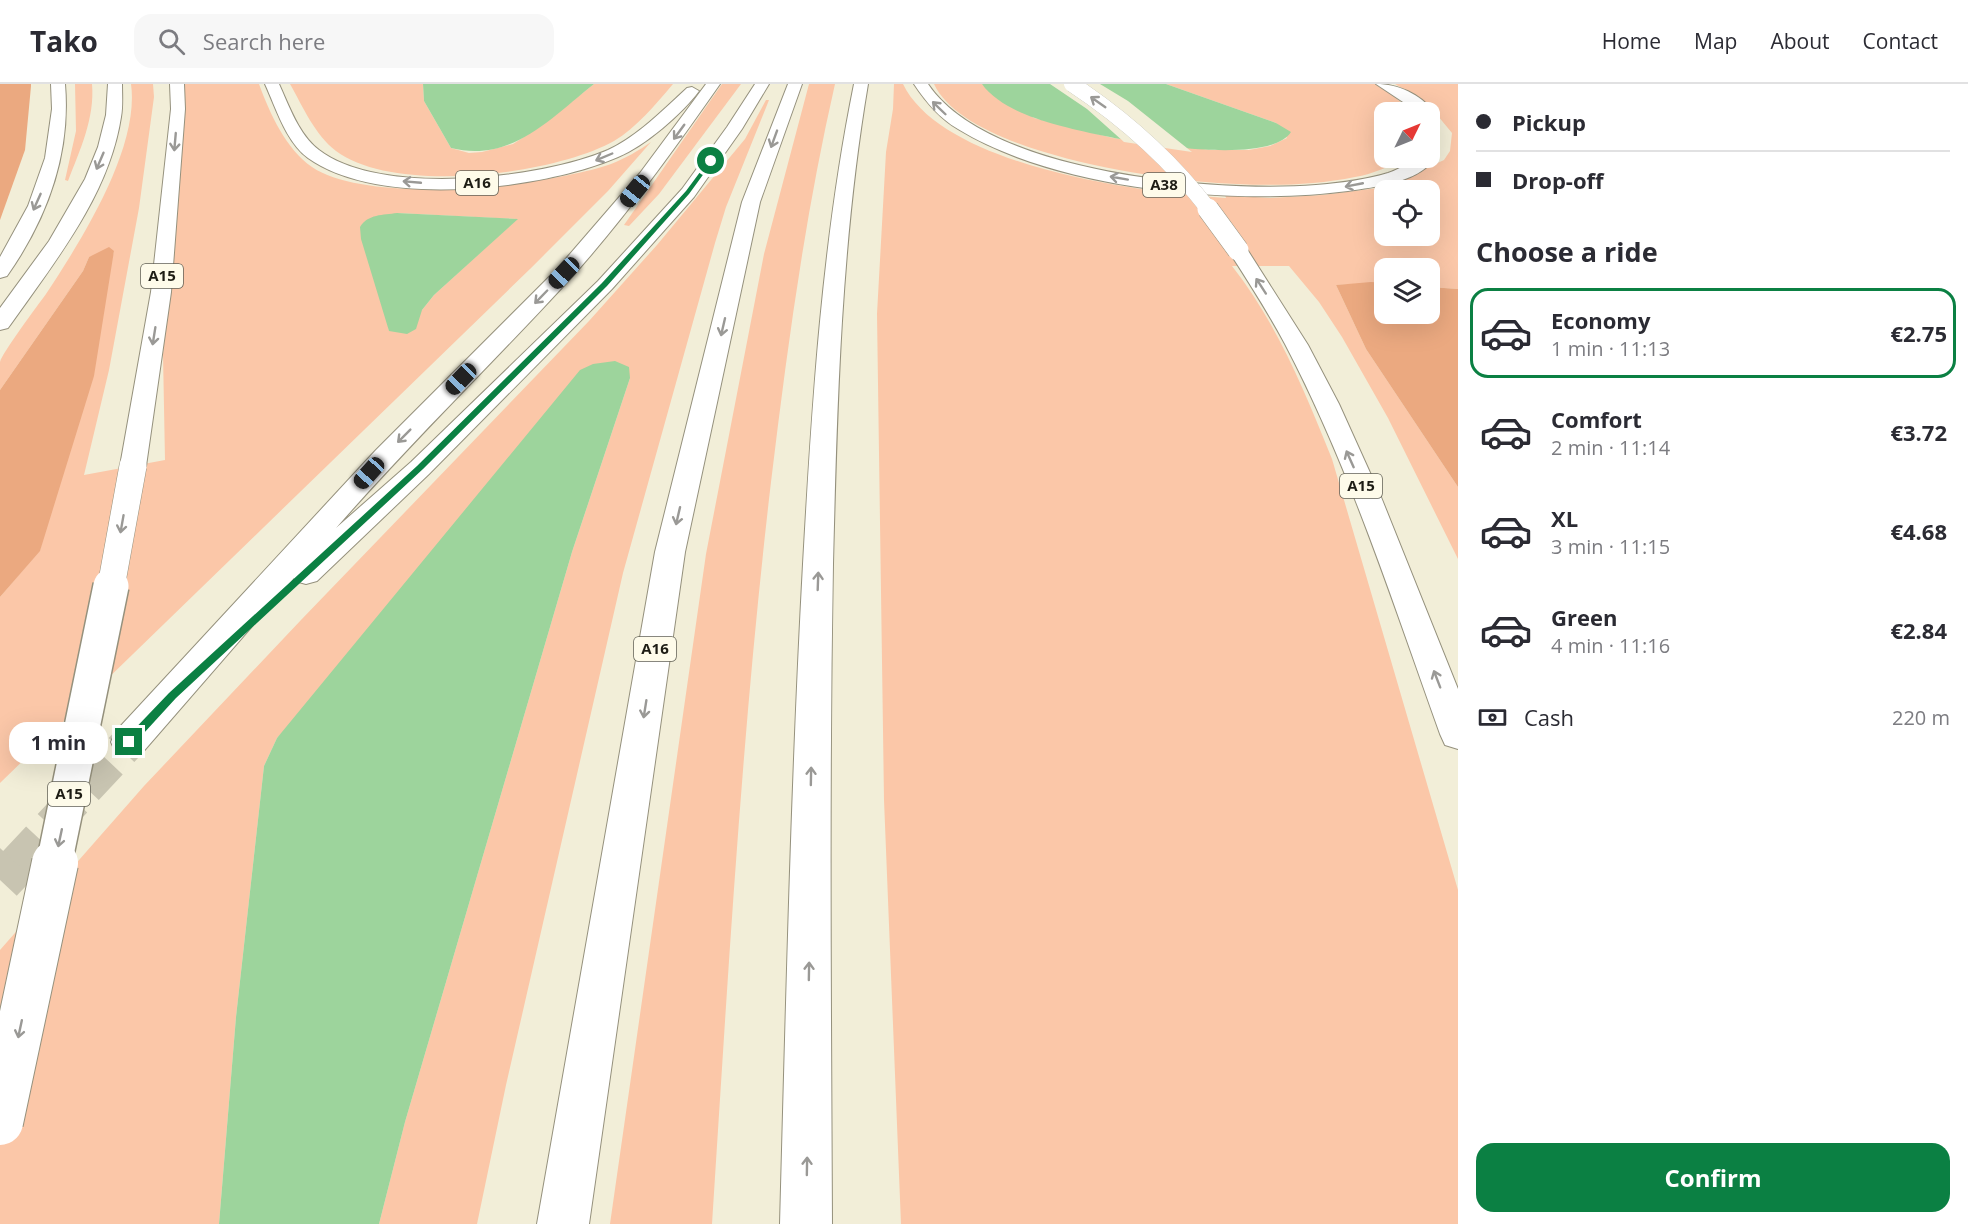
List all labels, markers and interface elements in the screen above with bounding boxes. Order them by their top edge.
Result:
search box [134,14,554,68]
text: Tako [30,22,98,60]
icon: search [155,25,188,58]
text: Search here [203,26,325,56]
text: Home [1602,27,1661,55]
text: Map [1694,27,1737,55]
text: About [1770,27,1830,55]
text: Contact [1863,27,1938,55]
one-way arrow [1090,96,1107,108]
one-way arrow [932,101,947,115]
north arrow [1374,102,1440,168]
map controls [1374,102,1440,324]
text: Pickup [1512,107,1586,137]
one-way arrow [673,123,685,139]
one-way arrow [768,129,779,148]
one-way arrow [169,132,180,152]
route start [697,147,724,174]
one-way arrow [94,151,105,170]
one-way arrow [595,152,614,163]
text: Drop-off [1512,165,1604,195]
road number: A16 [456,171,498,195]
car [617,171,653,211]
one-way arrow [1109,172,1129,183]
road number: A38 [1143,173,1185,197]
one-way arrow [403,176,423,187]
one-way arrow [1345,180,1365,191]
button: locate [1374,180,1440,246]
one-way arrow [31,192,43,210]
text: Choose a ride [1476,233,1658,270]
car [545,254,583,292]
button: layers [1374,258,1440,324]
road number: A15 [141,264,183,288]
one-way arrow [1255,278,1267,294]
one-way arrow [534,289,548,304]
text: Economy [1551,305,1650,335]
icon: car [1479,306,1533,360]
one-way arrow [716,317,728,336]
text: €2.75 [1890,318,1947,348]
one-way arrow [148,326,159,345]
text: 1 min · 11:13 [1551,335,1670,362]
car [442,360,480,398]
text: Comfort [1551,404,1642,434]
icon: car [1479,405,1533,459]
text: €3.72 [1890,417,1947,447]
one-way arrow [397,429,411,444]
text: 2 min · 11:14 [1551,434,1670,461]
one-way arrow [1344,450,1355,468]
car [350,454,388,492]
road number: A15 [1340,474,1382,498]
text: XL [1551,503,1578,533]
icon: car [1479,504,1533,558]
one-way arrow [672,507,684,526]
one-way arrow [116,513,127,533]
text: €4.68 [1890,516,1947,546]
text: 3 min · 11:15 [1551,533,1670,560]
one-way arrow [812,571,823,591]
text: Green [1551,602,1617,632]
icon: car [1479,603,1533,657]
text: €2.84 [1890,615,1947,645]
text: 4 min · 11:16 [1551,632,1670,659]
road number: A16 [634,637,676,661]
one-way arrow [1431,670,1442,689]
one-way arrow [639,698,650,718]
icon: cash [1476,701,1509,734]
text: Cash [1524,702,1574,732]
text: 220 m [1892,704,1950,731]
callout: 1 min [9,721,108,763]
route end [115,728,142,755]
text: 1 min [31,729,86,756]
one-way arrow [805,766,817,786]
road number: A15 [48,782,90,806]
one-way arrow [54,828,65,848]
one-way arrow [803,961,815,981]
one-way arrow [14,1020,26,1039]
button: Confirm [1476,1143,1950,1212]
one-way arrow [801,1156,813,1176]

